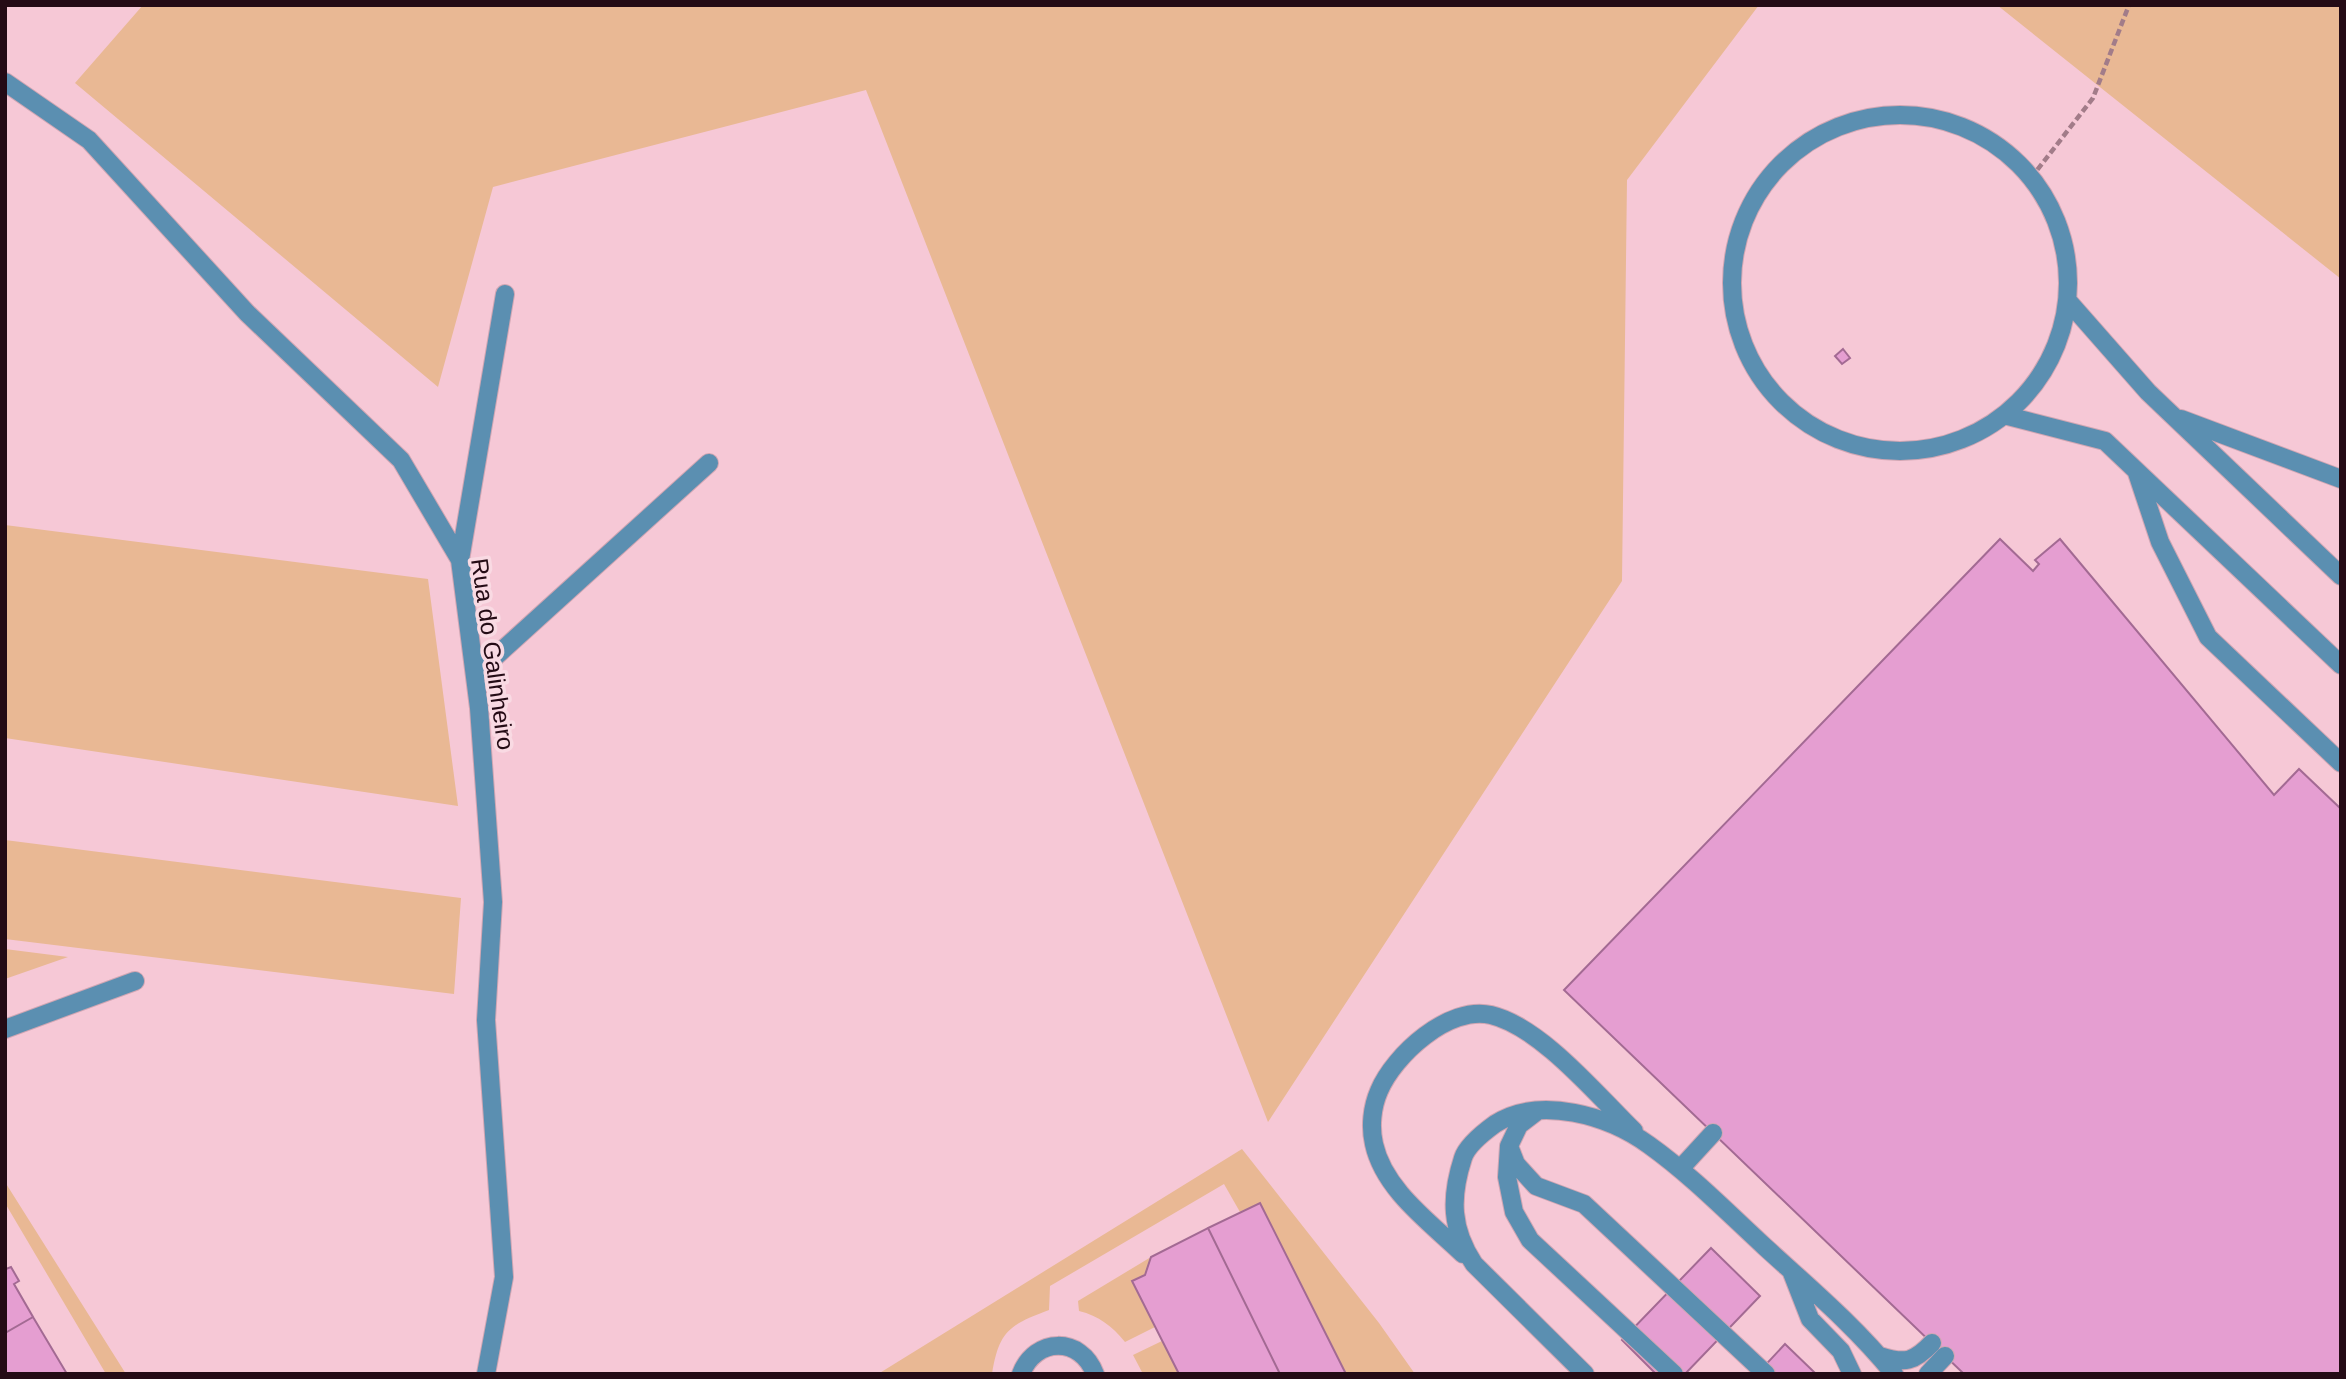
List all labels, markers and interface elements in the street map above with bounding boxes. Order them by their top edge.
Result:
street label: Rua do Galinheiro [466,556,520,752]

